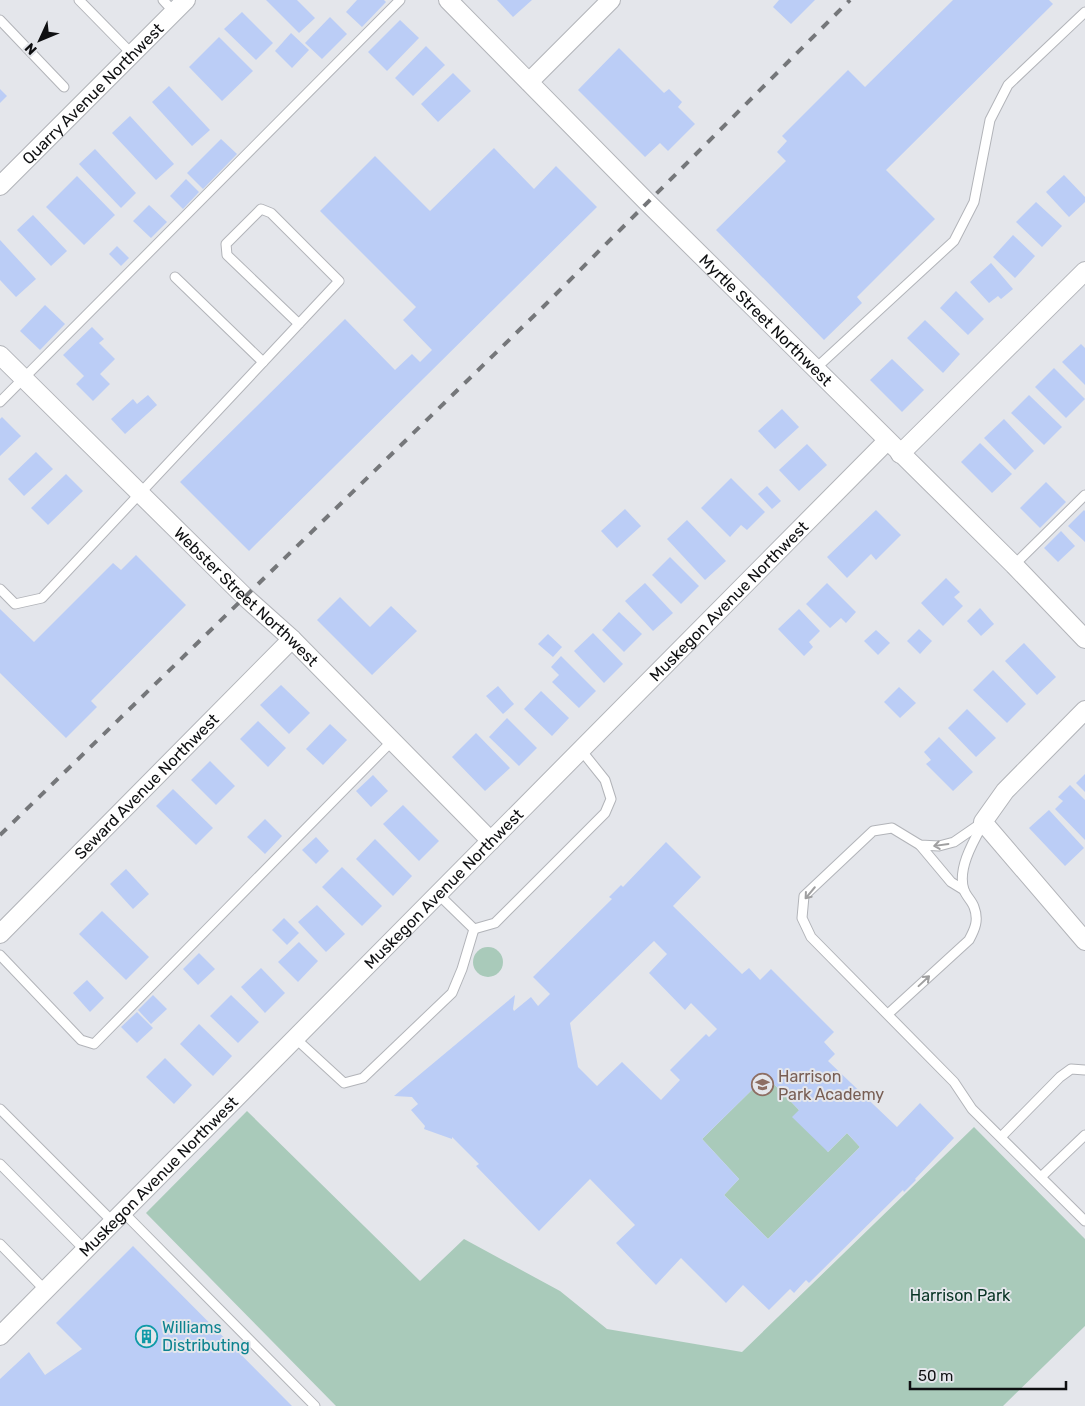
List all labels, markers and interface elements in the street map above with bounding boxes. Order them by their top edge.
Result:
north arrow [15,15,65,65]
street label: Quarry Avenue Northwest [18,18,168,168]
street label: Myrtle Street Northwest [695,250,836,390]
street label: Muskegon Avenue Northwest [646,517,812,685]
street label: Webster Street Northwest [170,523,322,670]
street label: Seward Avenue Northwest [70,710,223,863]
street label: Muskegon Avenue Northwest [360,805,527,973]
one-way arrow [934,840,950,850]
one-way arrow [804,886,815,899]
one-way arrow [918,975,930,987]
place label: Harrison Park Academy [778,1067,884,1104]
school or university icon: Harrison Park Academy [750,1073,774,1097]
street label: Muskegon Avenue Northwest [75,1093,242,1261]
park label: Harrison Park [910,1286,1011,1305]
place label: Williams Distributing [162,1318,250,1355]
building icon: Williams Distributing [134,1324,158,1348]
scale bar [910,1358,1066,1390]
text: 50 m [918,1367,953,1385]

